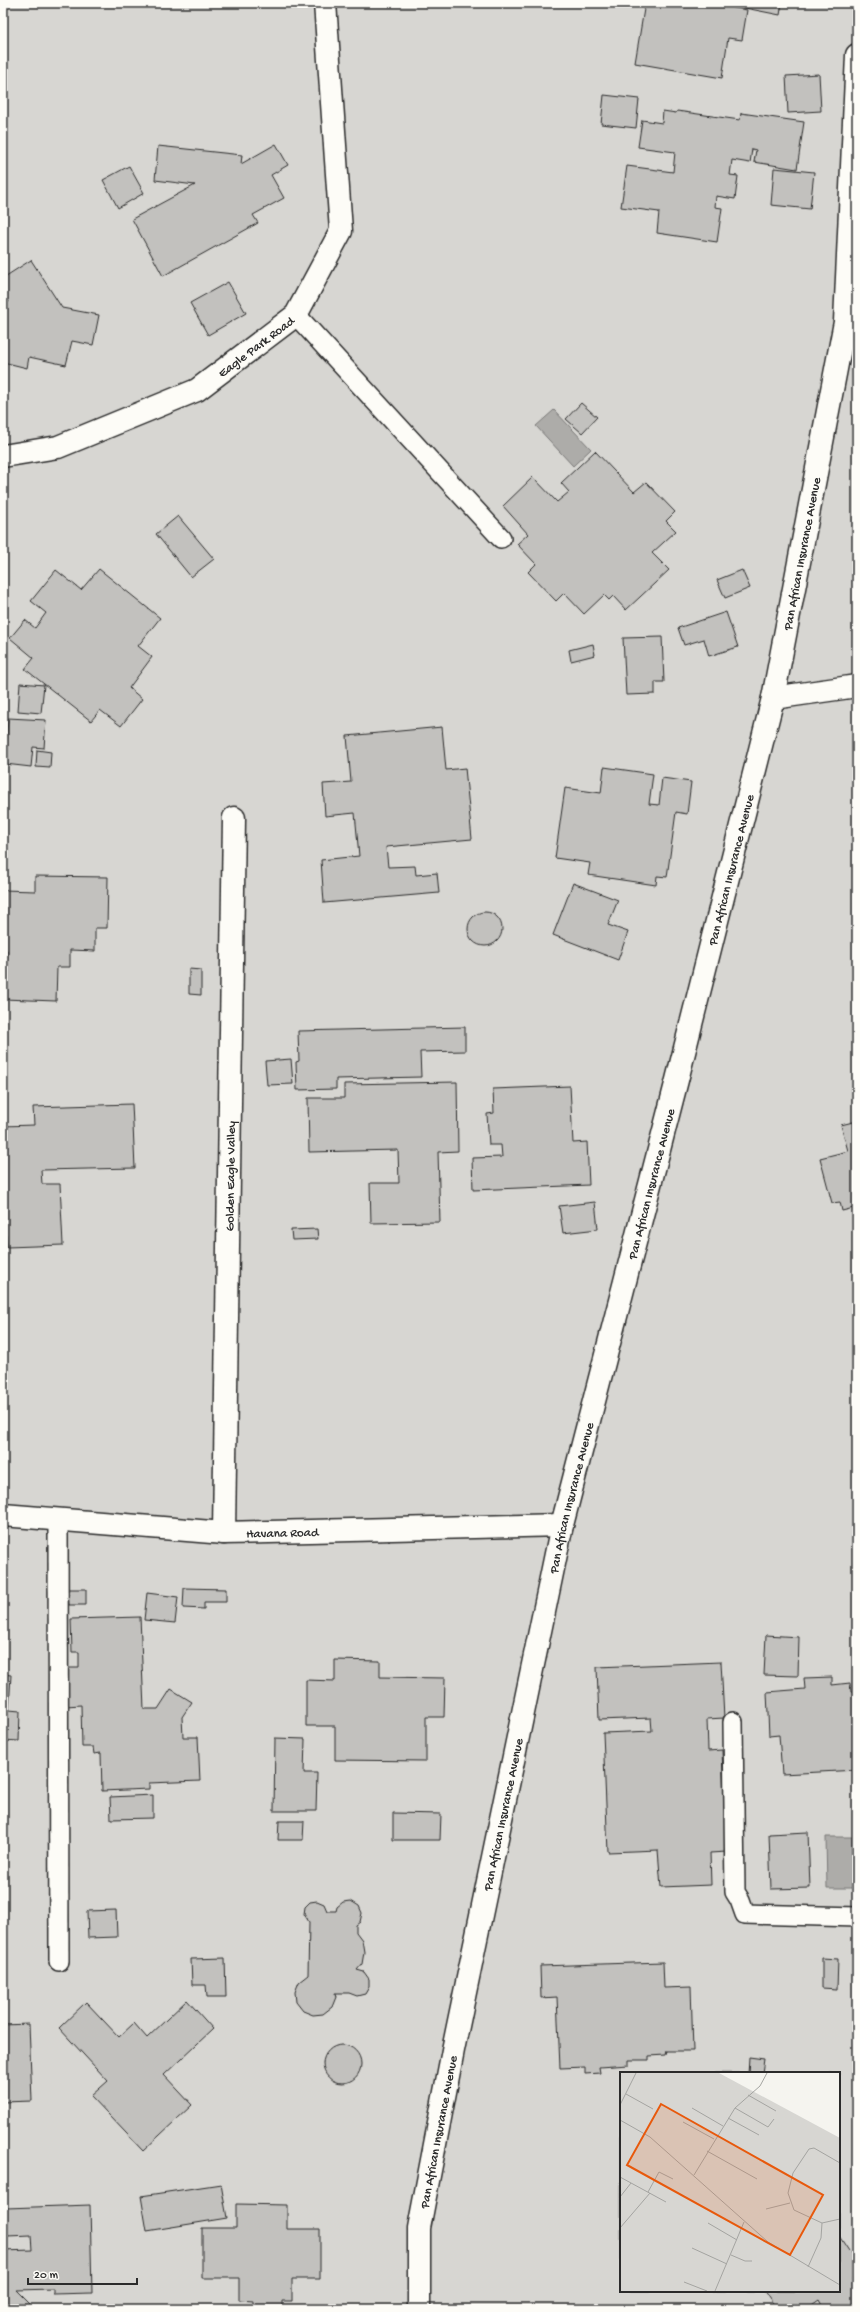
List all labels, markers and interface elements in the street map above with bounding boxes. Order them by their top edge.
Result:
street label: Eagle Park Road [216,313,299,382]
street label: Pan African Insurance Avenue [781,476,825,633]
street label: Pan African Insurance Avenue [706,793,759,948]
street label: Pan African Insurance Avenue [626,1107,679,1262]
street label: Golden Eagle Valley [223,1120,240,1231]
street label: Pan African Insurance Avenue [547,1421,598,1576]
street label: Havana Road [246,1526,320,1542]
street label: Pan African Insurance Avenue [481,1737,528,1893]
street label: Pan African Insurance Avenue [418,2054,462,2211]
inset map [620,2072,840,2292]
scale bar [28,2260,137,2286]
text: 20 m [34,2269,59,2283]

